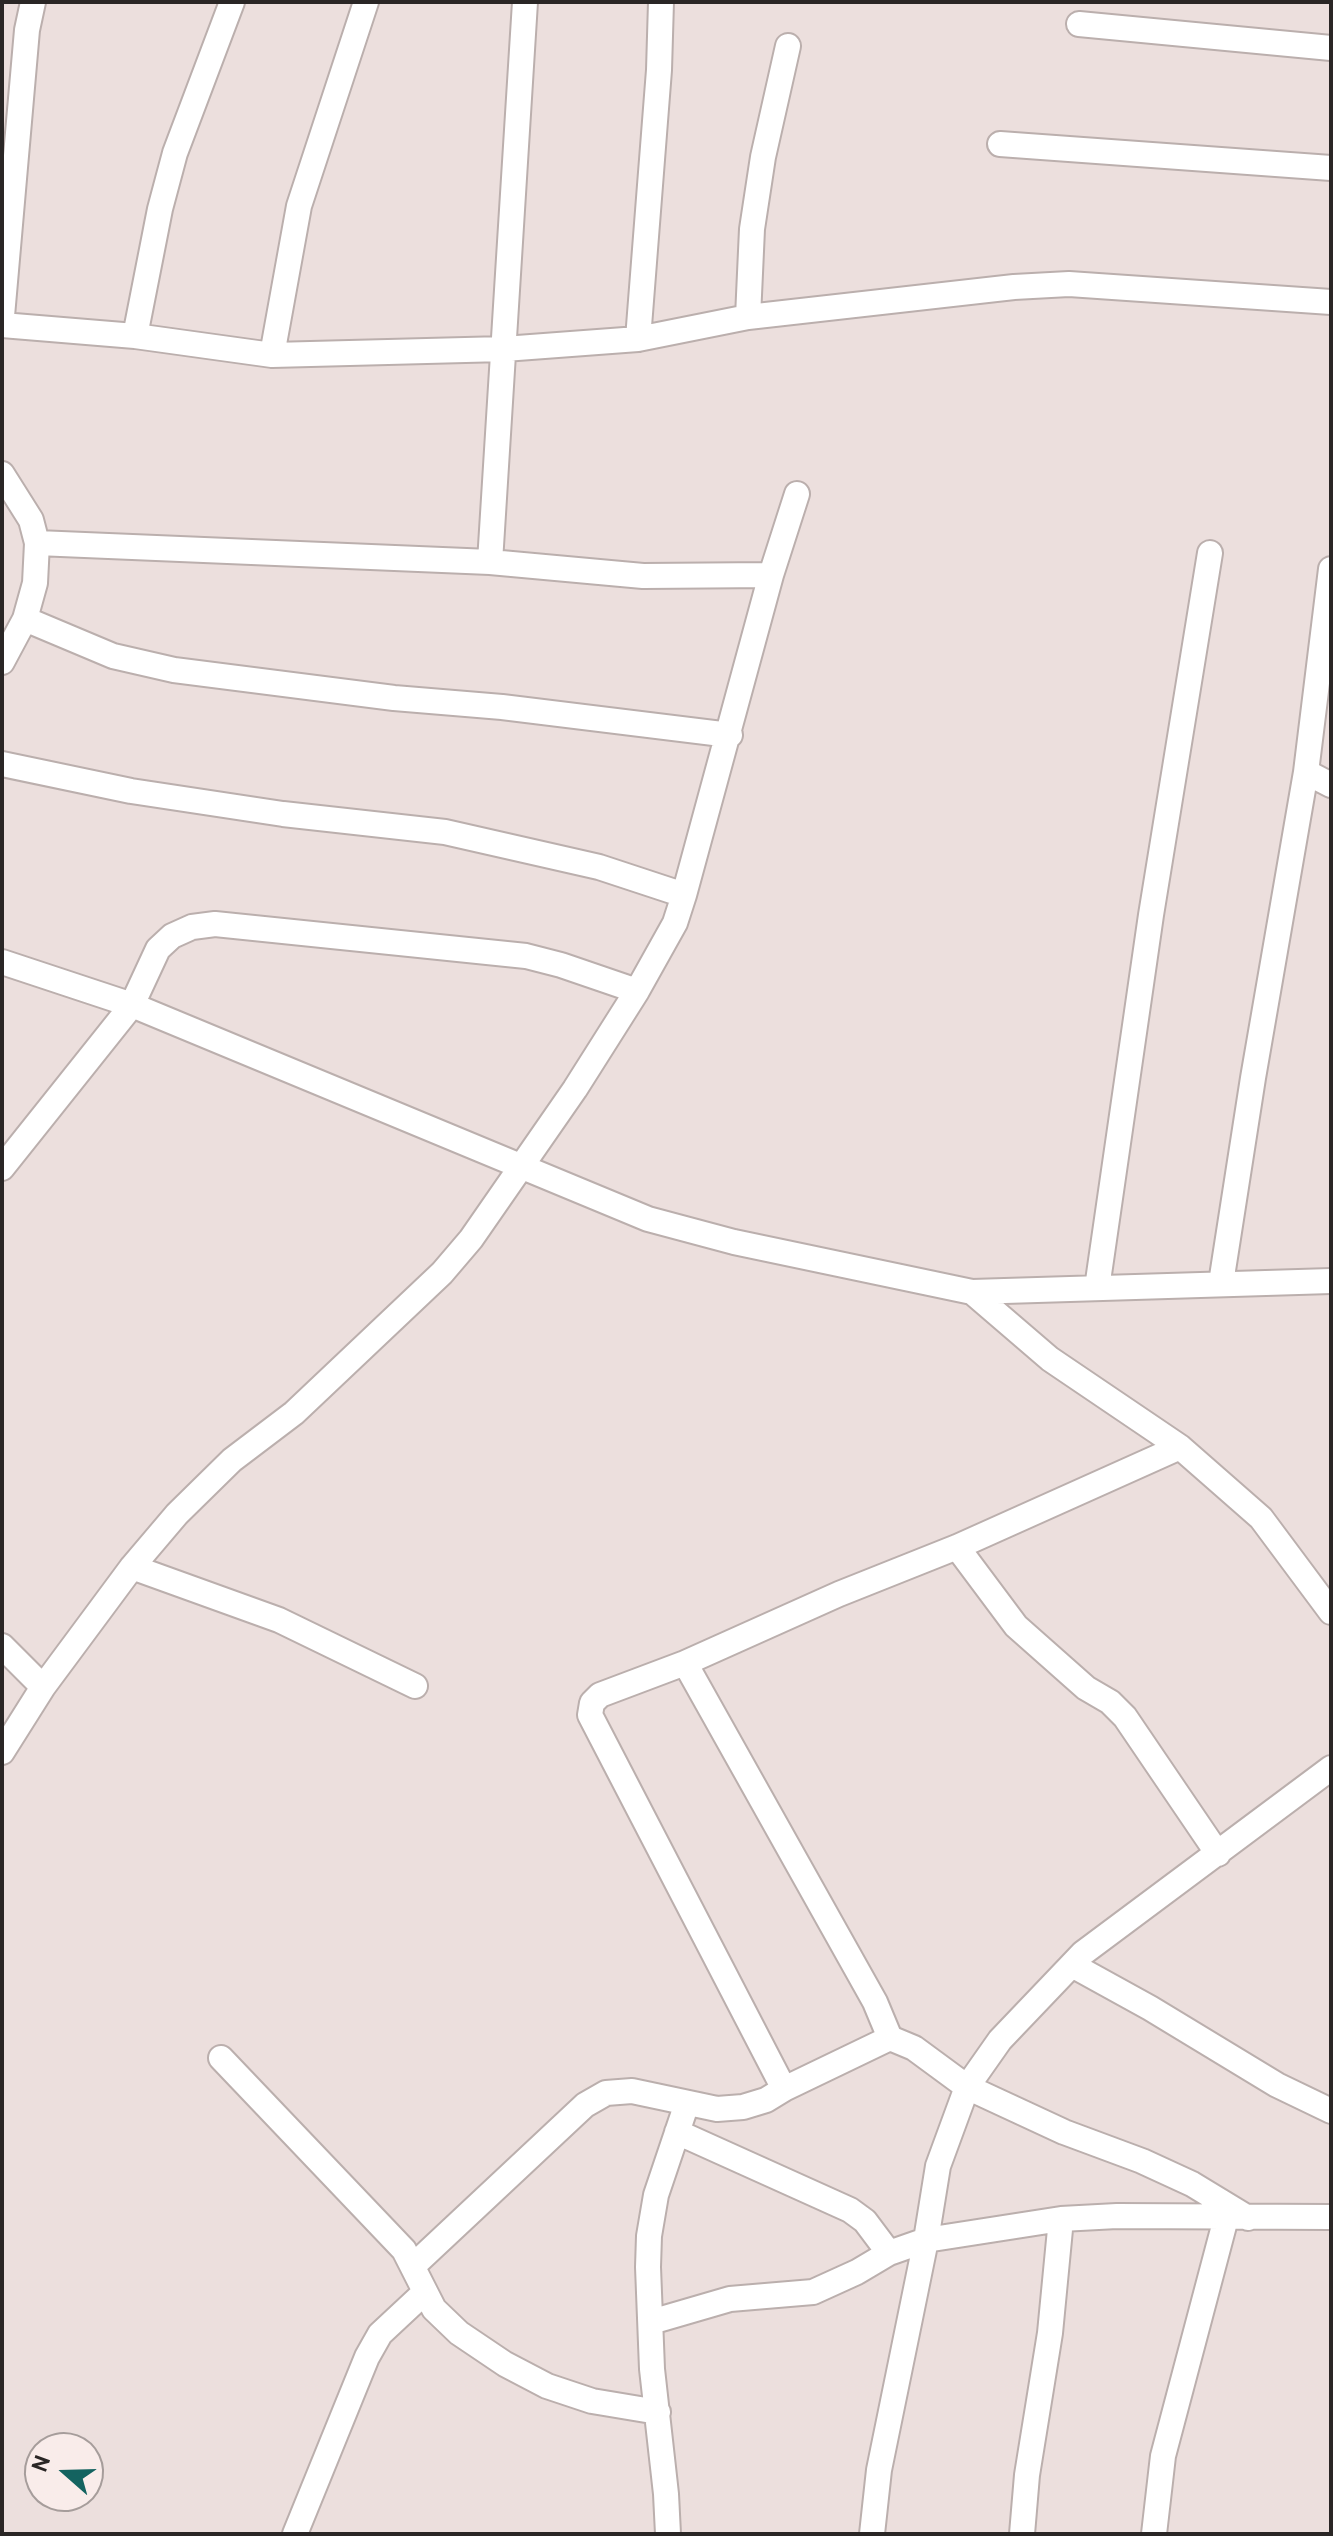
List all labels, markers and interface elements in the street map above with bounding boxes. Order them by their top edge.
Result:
north arrow [24,2432,104,2512]
text: N [27,2452,58,2476]

